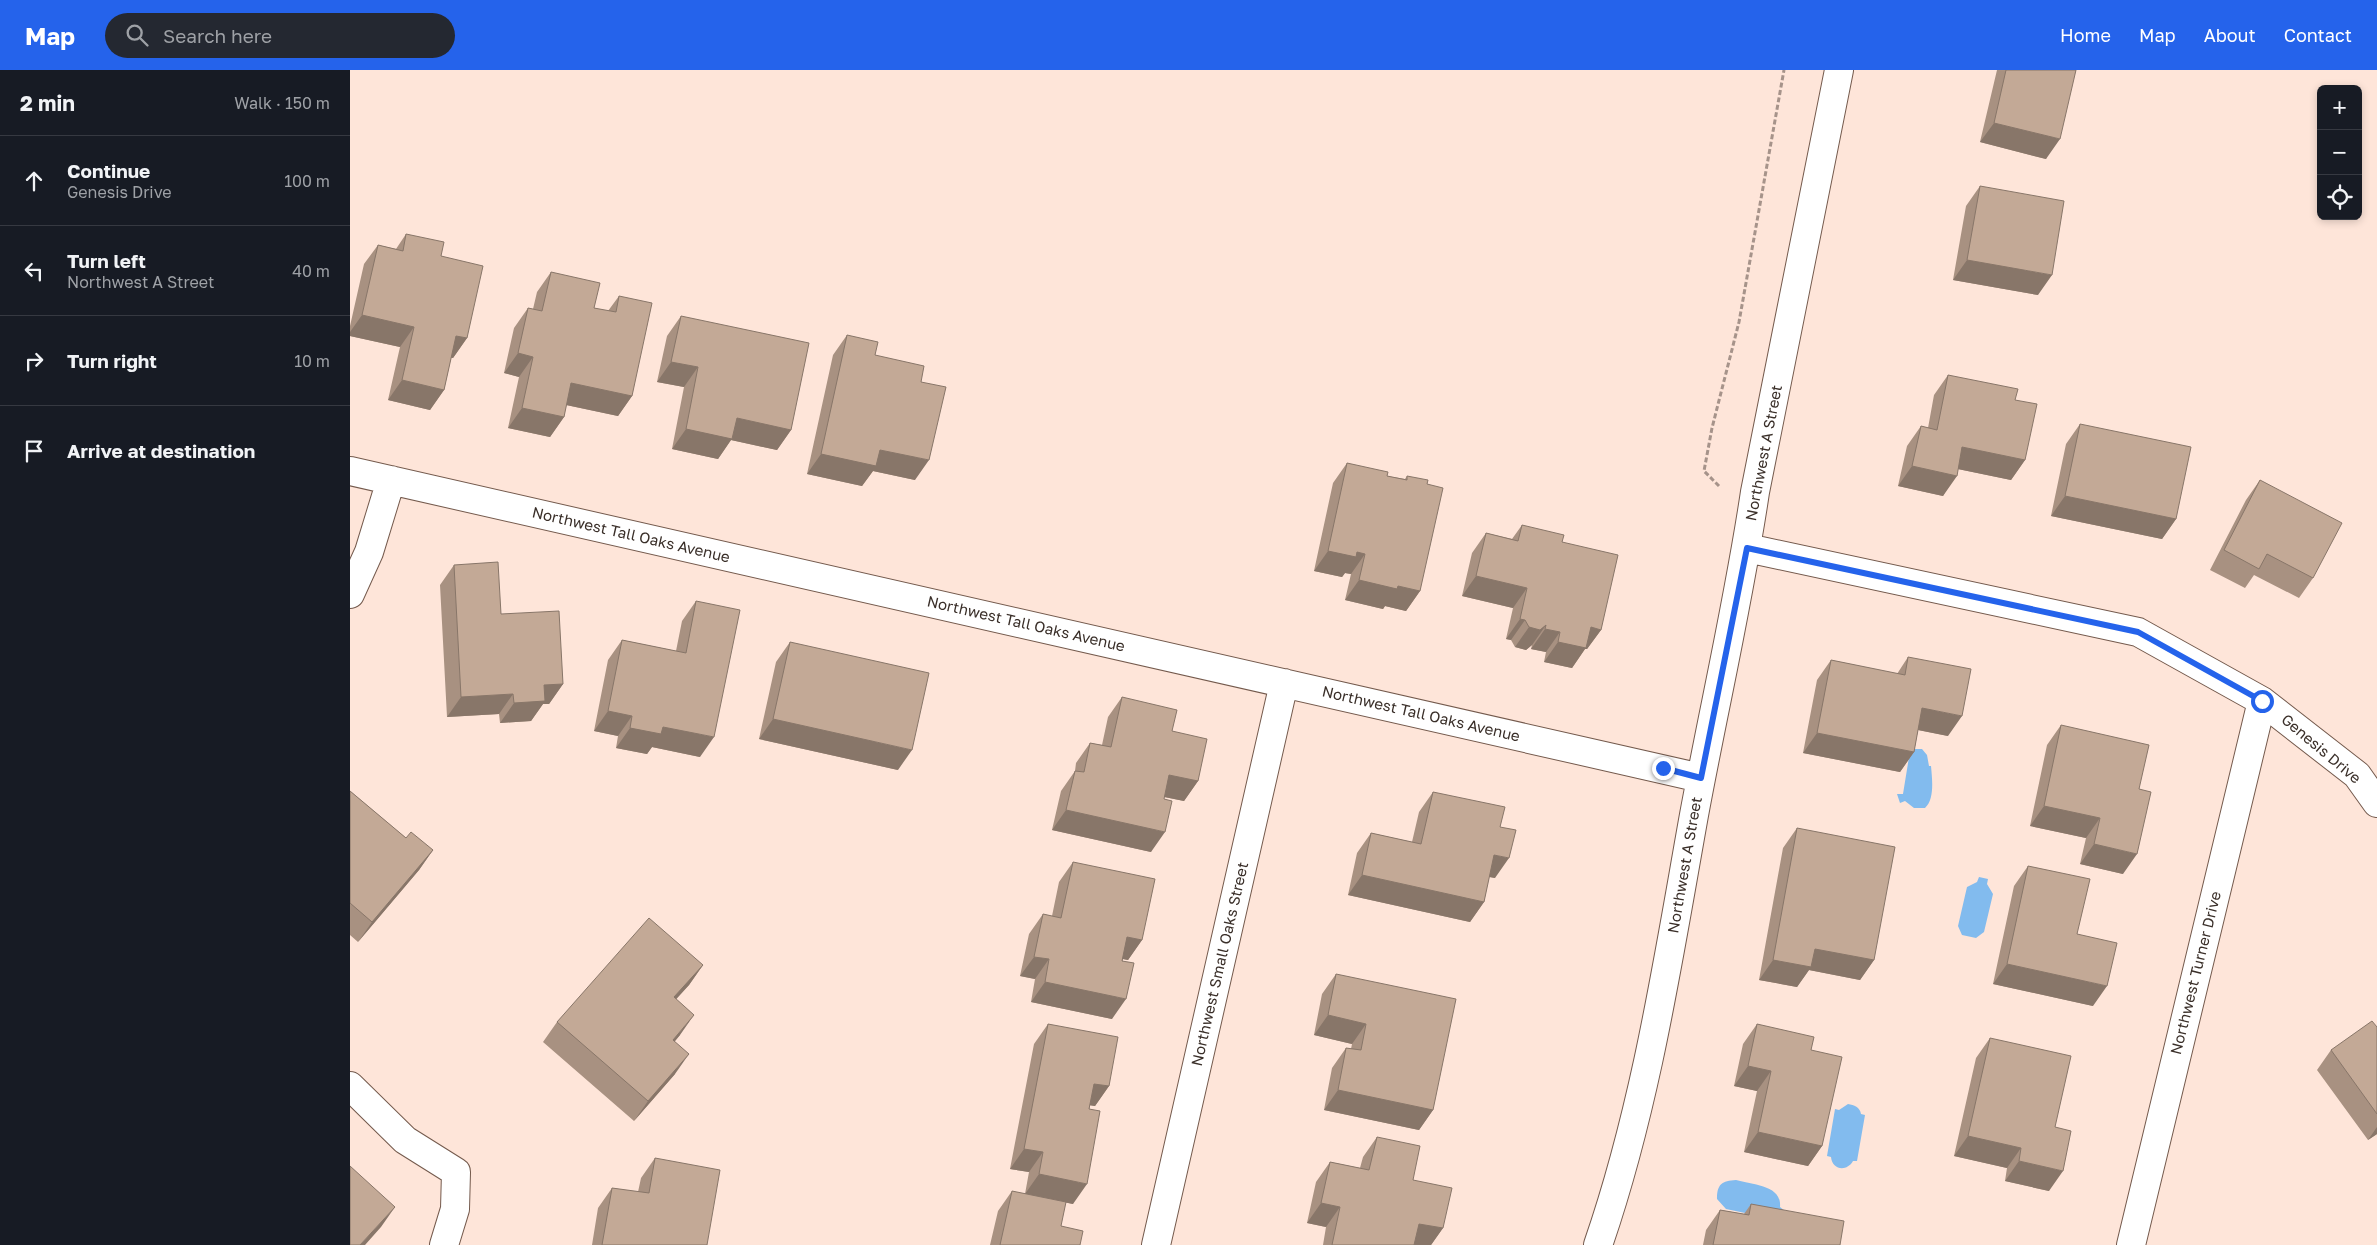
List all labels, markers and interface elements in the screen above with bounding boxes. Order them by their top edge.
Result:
search box [105,13,455,58]
text: Map [25,21,75,50]
icon: search [123,21,151,49]
text: Search here [163,24,272,47]
text: Home [2060,24,2111,46]
text: Map [2139,24,2176,46]
text: About [2204,24,2256,46]
text: Contact [2284,24,2352,46]
map controls [2317,85,2362,220]
button: + [2317,85,2362,130]
text: 2 min [20,90,75,116]
text: Walk · 150 m [234,93,330,113]
button: − [2317,130,2362,175]
text: Continue [67,159,150,182]
icon: ahead [20,167,48,195]
text: 100 m [284,171,330,191]
button: locate [2317,175,2362,220]
text: Genesis Drive [67,182,172,202]
text: Turn left [67,249,146,272]
icon: left [20,257,48,285]
text: 40 m [292,261,330,281]
text: Northwest A Street [67,272,214,292]
icon: right [20,347,48,375]
text: Turn right [67,349,157,372]
text: 10 m [294,351,330,371]
street label: Northwest A Street [1741,383,1785,522]
icon: arrive [20,437,48,465]
text: Arrive at destination [67,439,255,462]
street label: Northwest Tall Oaks Avenue [531,502,732,566]
street label: Northwest Tall Oaks Avenue [926,591,1127,655]
street label: Northwest Tall Oaks Avenue [1321,681,1522,745]
route start [2251,690,2274,713]
street label: Genesis Drive [2278,710,2365,787]
route end [1652,757,1675,780]
street label: Northwest A Street [1663,795,1705,934]
street label: Northwest Small Oaks Street [1187,860,1251,1068]
street label: Northwest Turner Drive [2166,889,2224,1056]

